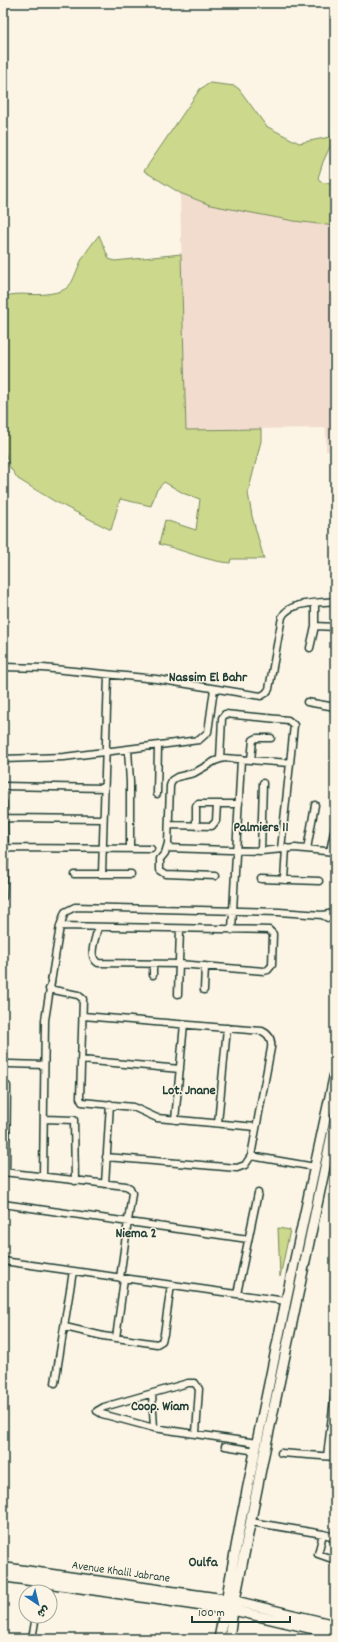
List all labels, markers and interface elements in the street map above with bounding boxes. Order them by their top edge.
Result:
district label: Nassim El Bahr [169,668,248,688]
district label: Palmiers 11 [233,818,289,838]
district label: Lot. Jnane [162,1081,216,1101]
district label: Niema 2 [115,1224,157,1244]
district label: Coop. Wiam [131,1397,189,1417]
district label: Oulfa [189,1553,219,1573]
street label: Avenue Khalil Jabrane [71,1557,171,1588]
north arrow [18,1584,58,1624]
scale bar [192,1598,290,1624]
text: ش [33,1601,52,1621]
text: 100 m [198,1605,225,1622]

